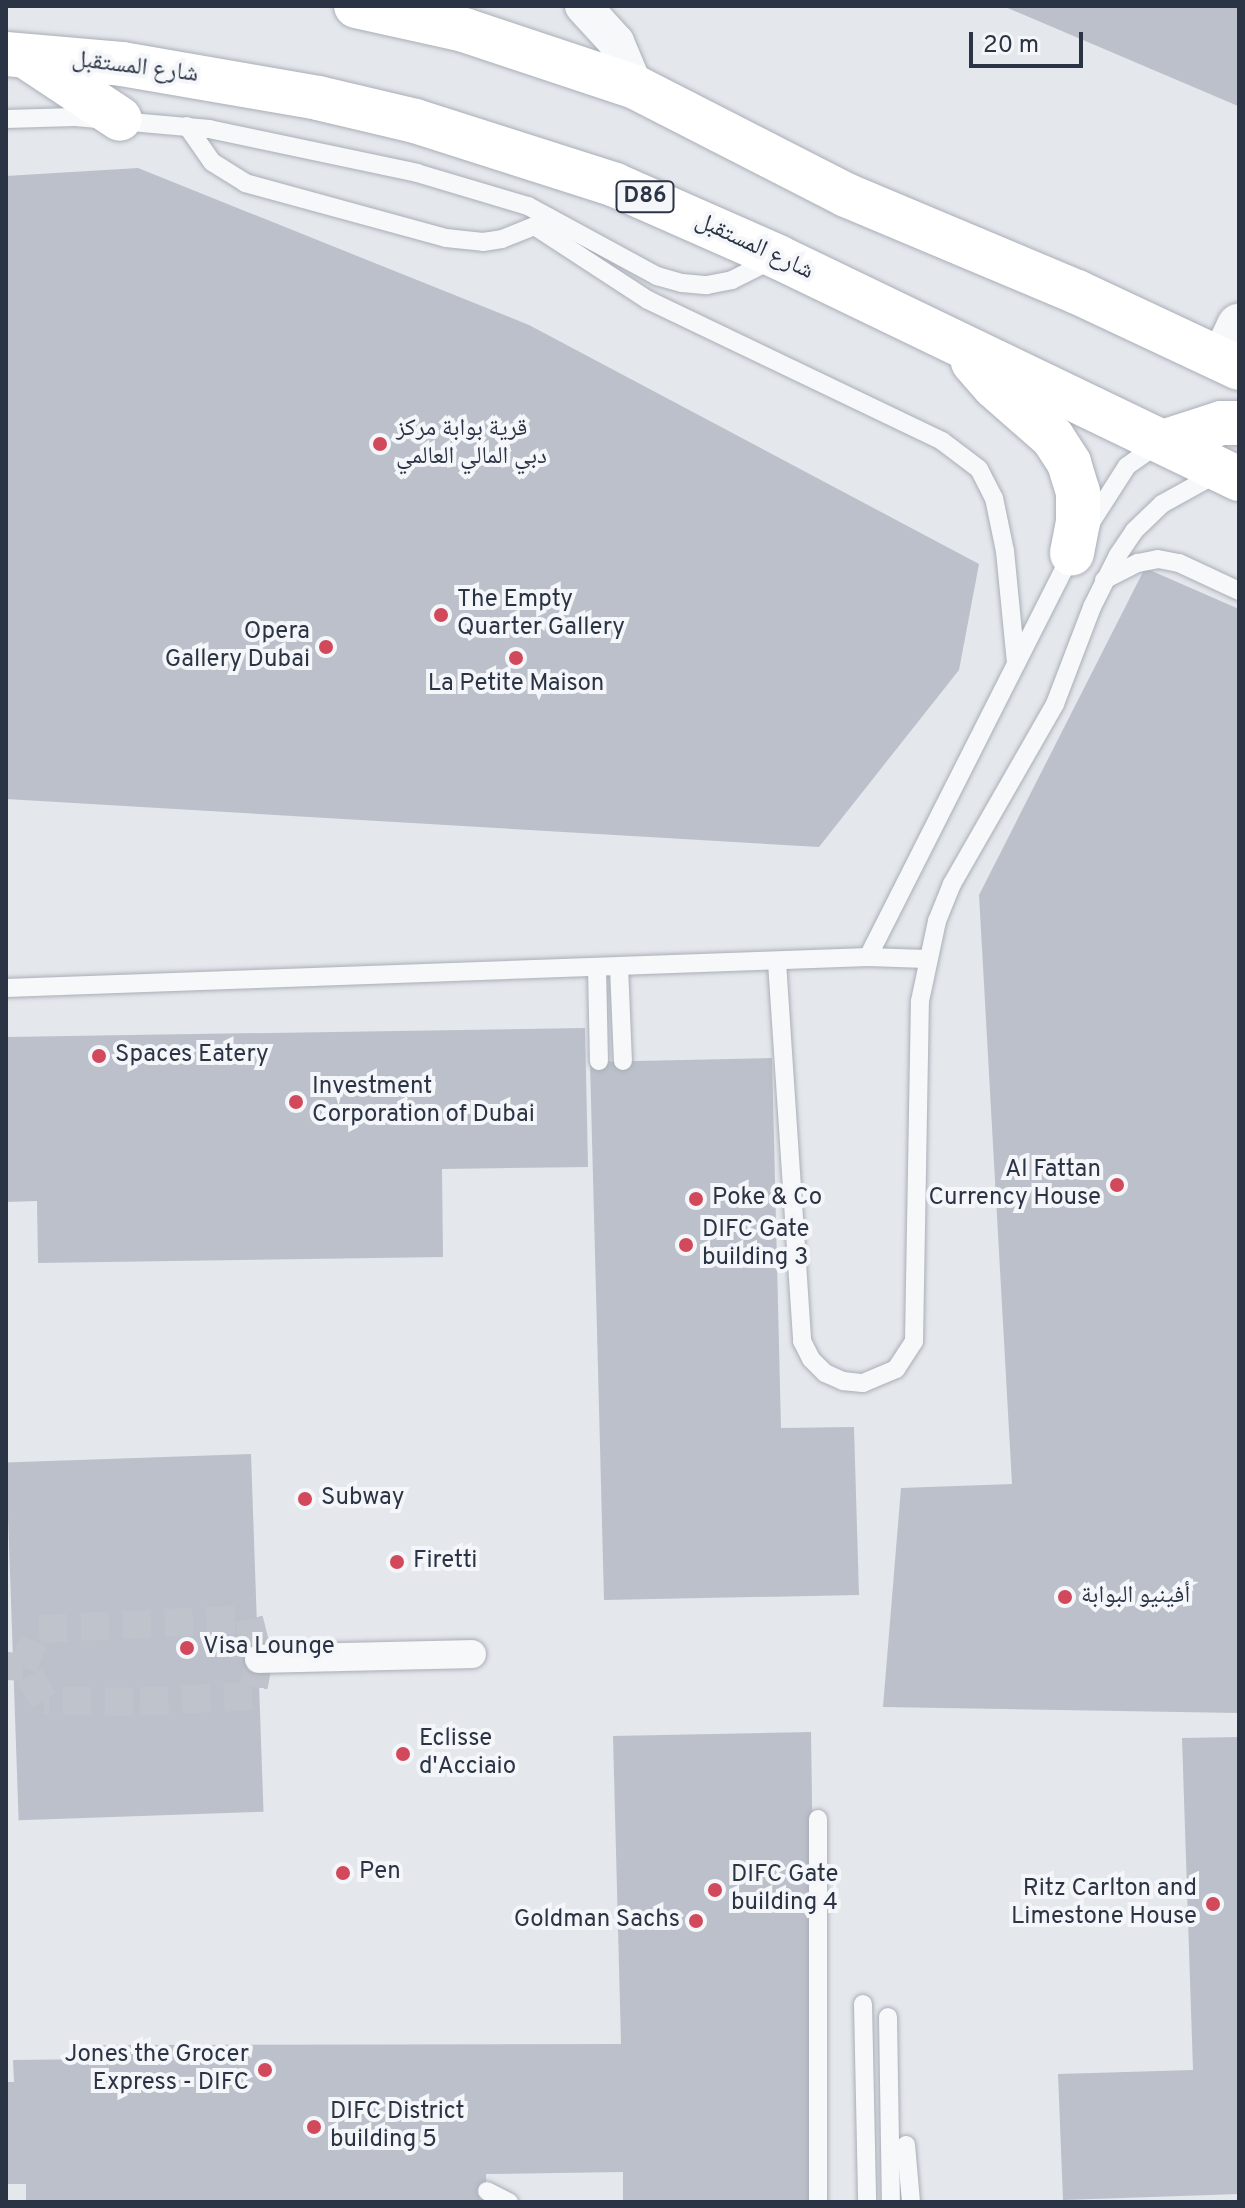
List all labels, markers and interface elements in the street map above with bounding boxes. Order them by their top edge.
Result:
scale bar [973,16,1087,66]
text: 20 m [983,31,1039,61]
street label: شارع المستقبل [70,46,200,90]
road number: D86 [615,179,675,215]
street label: شارع المستقبل [690,207,818,287]
place label: قرية بوابة مركز دبي المالي العالمي [396,416,547,472]
marker: قرية بوابة مركز دبي المالي العالمي [371,435,389,453]
place label: The Empty Quarter Gallery [457,587,625,643]
marker: The Empty Quarter Gallery [432,606,450,624]
place label: Opera Gallery Dubai [165,619,310,675]
marker: Opera Gallery Dubai [317,638,335,656]
marker: La Petite Maison [507,649,525,667]
place label: La Petite Maison [428,671,604,699]
place label: Spaces Eatery [115,1042,269,1070]
marker: Spaces Eatery [90,1047,108,1065]
place label: Investment Corporation of Dubai [312,1074,535,1130]
marker: Investment Corporation of Dubai [287,1093,305,1111]
place label: Al Fattan Currency House [929,1157,1101,1213]
marker: Al Fattan Currency House [1108,1176,1126,1194]
place label: Poke & Co [712,1185,822,1213]
marker: Poke & Co [687,1190,705,1208]
place label: DIFC Gate building 3 [702,1217,809,1273]
marker: DIFC Gate building 3 [677,1236,695,1254]
place label: Subway [321,1485,404,1513]
marker: Subway [296,1490,314,1508]
place label: Firetti [413,1548,477,1576]
marker: Firetti [388,1553,406,1571]
place label: أفينيو البوابة [1081,1583,1190,1611]
marker: أفينيو البوابة [1056,1588,1074,1606]
place label: Visa Lounge [203,1634,335,1662]
marker: Visa Lounge [178,1639,196,1657]
place label: Eclisse d'Acciaio [419,1726,516,1782]
marker: Eclisse d'Acciaio [394,1745,412,1763]
place label: Pen [359,1859,401,1887]
place label: DIFC Gate building 4 [731,1862,838,1918]
marker: Pen [334,1864,352,1882]
place label: Ritz Carlton and Limestone House [1011,1876,1197,1932]
marker: DIFC Gate building 4 [706,1881,724,1899]
marker: Ritz Carlton and Limestone House [1204,1895,1222,1913]
place label: Goldman Sachs [514,1907,680,1935]
marker: Goldman Sachs [687,1912,705,1930]
place label: Jones the Grocer Express - DIFC [64,2042,249,2098]
marker: Jones the Grocer Express - DIFC [256,2061,274,2079]
place label: DIFC District building 5 [330,2099,465,2155]
marker: DIFC District building 5 [305,2118,323,2136]

